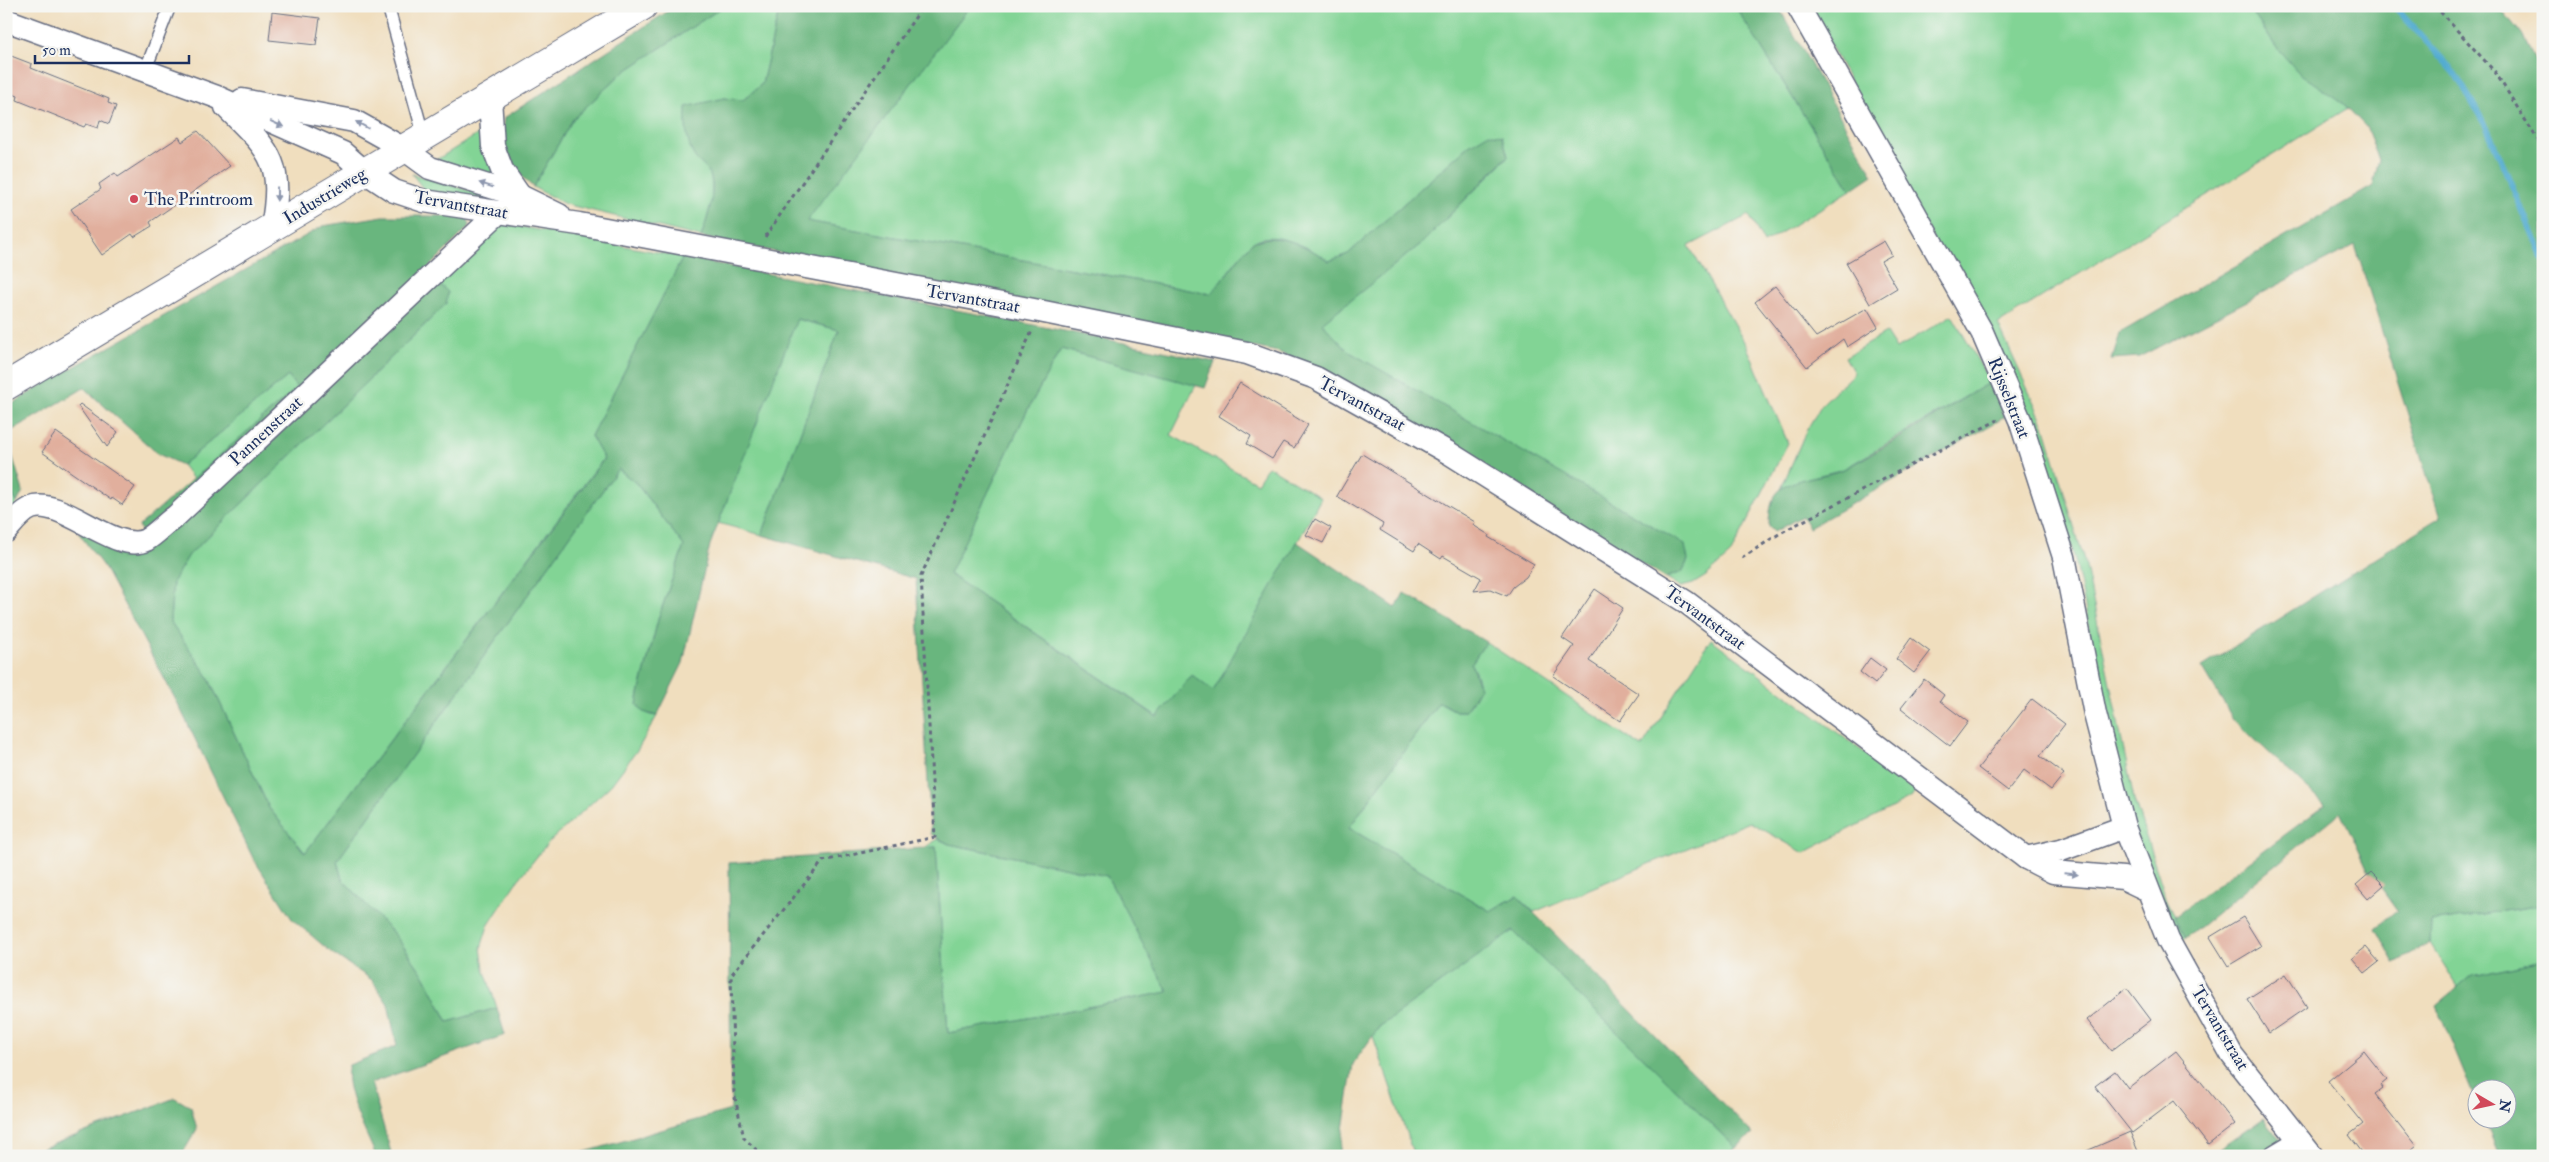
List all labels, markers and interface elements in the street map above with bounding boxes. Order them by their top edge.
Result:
scale bar [35,32,189,64]
text: 50 m [42,41,71,60]
one-way arrow [270,120,284,128]
one-way arrow [355,121,368,130]
street label: Industrieweg [279,162,372,230]
one-way arrow [478,181,493,189]
street label: Tervantstraat [412,185,510,225]
one-way arrow [272,186,280,202]
place label: The Printroom [144,188,253,211]
marker: The Printroom [128,193,140,205]
street label: Tervantstraat [924,279,1022,319]
street label: Rijsselstraat [1982,354,2036,442]
street label: Tervantstraat [1315,372,1409,437]
street label: Pannenstraat [224,391,308,471]
street label: Tervantstraat [1660,581,1750,655]
one-way arrow [2064,870,2080,878]
street label: Tervantstraat [2186,981,2254,1075]
north arrow [2466,1080,2516,1130]
text: N [2495,1097,2514,1114]

